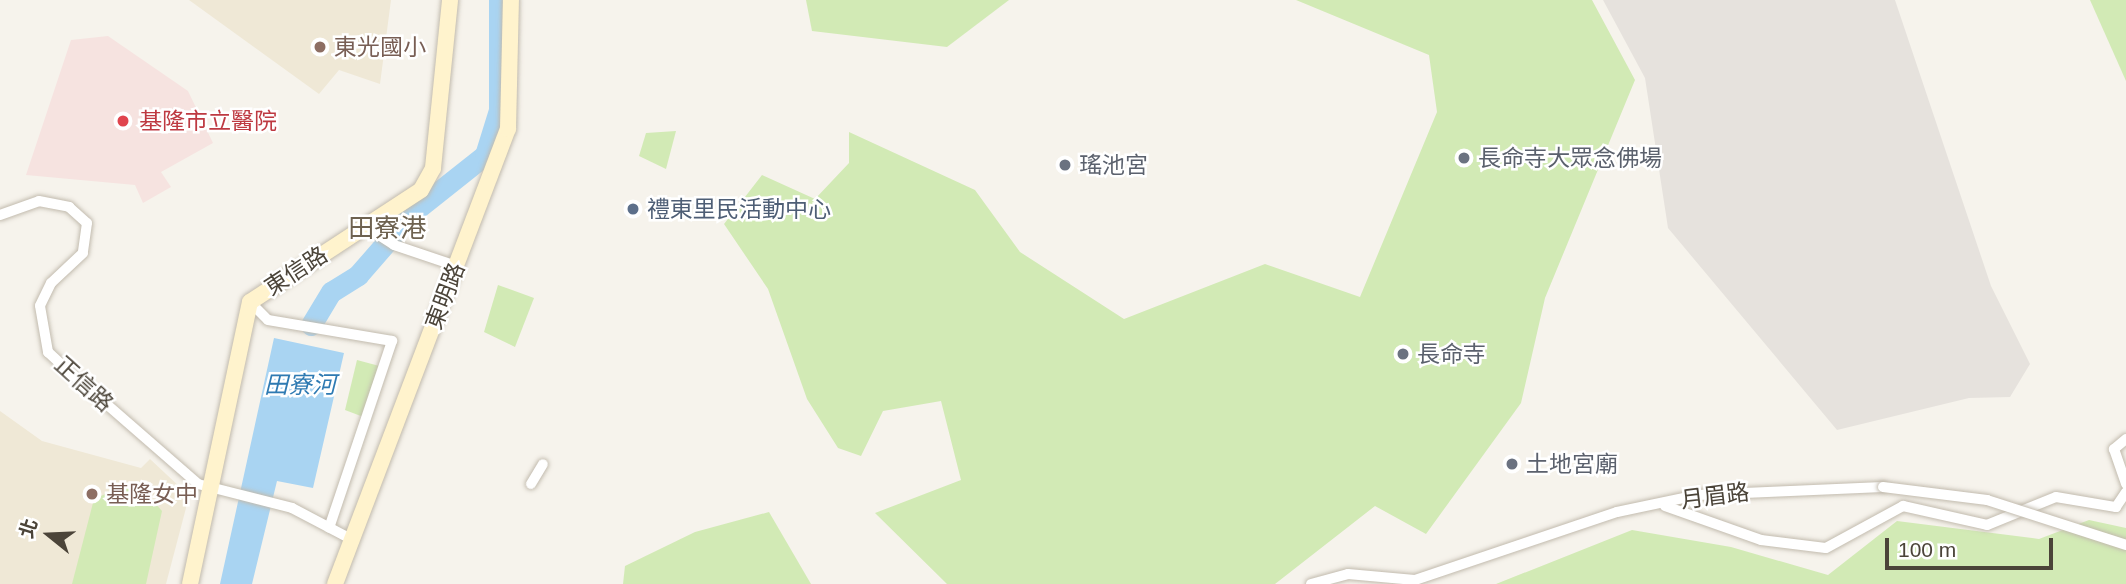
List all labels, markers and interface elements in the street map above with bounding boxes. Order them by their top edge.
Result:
place label: 東光國小 [334,33,426,61]
marker: 東光國小 [312,39,328,55]
place label: 基隆市立醫院 [139,107,277,135]
marker: 基隆市立醫院 [113,111,133,131]
place label: 長命寺大眾念佛場 [1478,144,1662,172]
marker: 長命寺大眾念佛場 [1456,150,1472,166]
place label: 瑤池宮 [1079,151,1148,179]
marker: 瑤池宮 [1057,157,1073,173]
place label: 禮東里民活動中心 [647,195,831,223]
marker: 禮東里民活動中心 [625,201,641,217]
district label: 田寮港 [348,213,426,245]
street label: 東信路 [260,241,332,301]
street label: 東明路 [420,259,470,333]
place label: 長命寺 [1417,340,1486,368]
marker: 長命寺 [1395,346,1411,362]
street label: 正信路 [49,351,119,417]
water label: 田寮河 [264,371,336,399]
place label: 土地宮廟 [1526,450,1618,478]
marker: 土地宮廟 [1504,456,1520,472]
street label: 月眉路 [1679,478,1751,514]
place label: 基隆女中 [106,480,198,508]
marker: 基隆女中 [84,486,100,502]
north arrow [14,500,84,570]
text: 北 [16,516,41,541]
scale bar [1888,524,2056,568]
text: 100 m [1898,538,1956,561]

